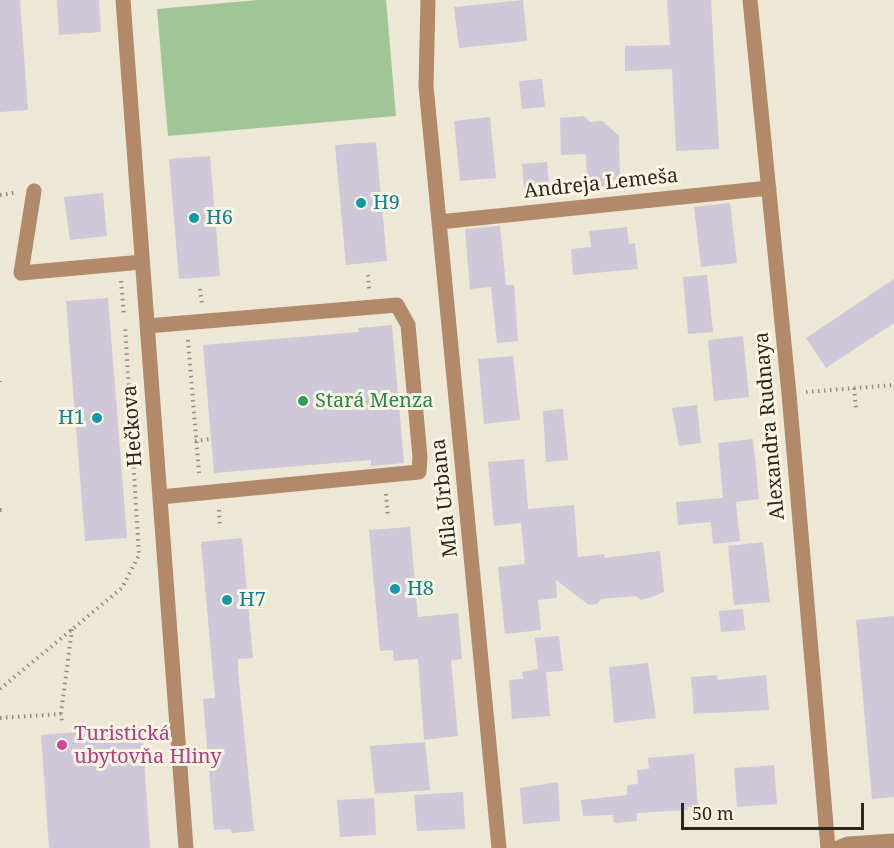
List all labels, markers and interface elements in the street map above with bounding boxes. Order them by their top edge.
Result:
street label: Andreja Lemeša [523,164,679,204]
place label: H9 [373,191,400,215]
marker: H9 [354,196,368,210]
place label: H6 [206,206,233,230]
marker: H6 [187,211,201,225]
street label: Alexandra Rudnaya [750,331,790,521]
street label: Hečkova [118,384,148,468]
place label: Stará Menza [315,389,433,413]
marker: Stará Menza [296,394,310,408]
place label: H1 [58,406,85,430]
marker: H1 [90,411,104,425]
street label: Mila Urbana [427,437,463,559]
place label: H8 [407,577,434,601]
marker: H8 [388,582,402,596]
place label: H7 [239,588,266,612]
marker: H7 [220,593,234,607]
place label: Turistická ubytovňa Hliny [74,722,222,769]
marker: Turistická ubytovňa Hliny [55,738,69,752]
scale bar [684,791,867,829]
text: 50 m [692,801,734,825]

